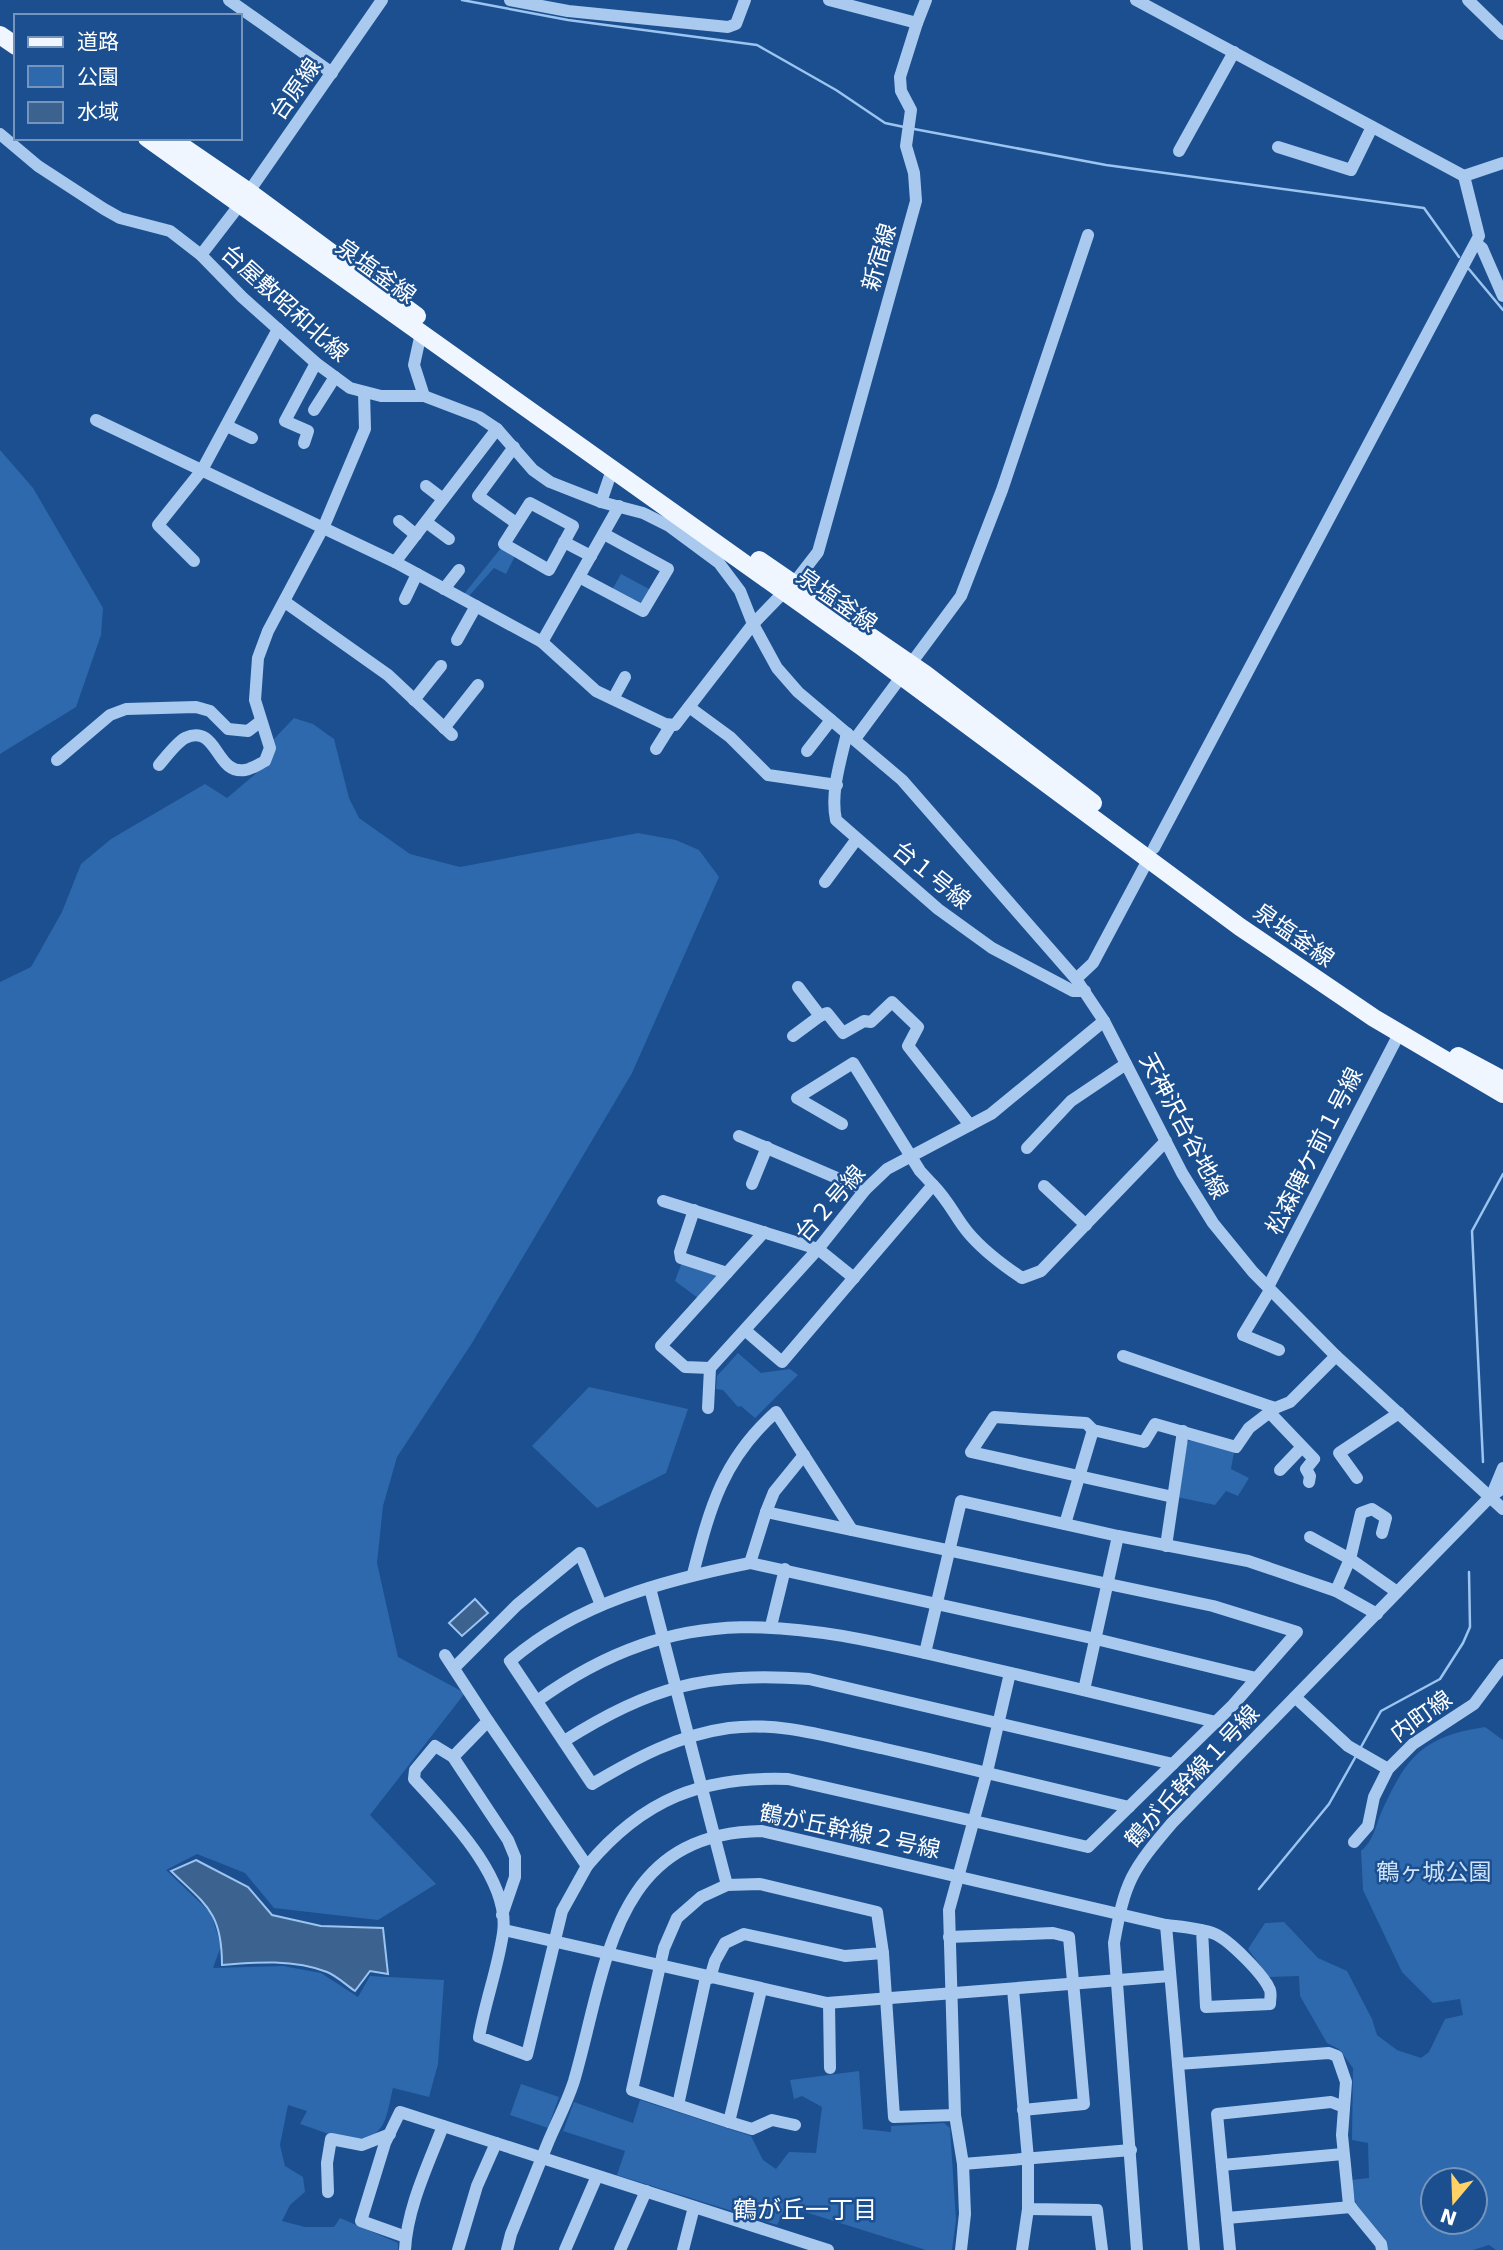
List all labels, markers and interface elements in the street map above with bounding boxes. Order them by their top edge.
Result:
legend [14,14,242,140]
text: 道路 [77,30,119,54]
street label: 台原線 [265,53,325,125]
text: 公園 [77,65,119,89]
text: 水域 [77,100,119,124]
street label: 新宿線 [857,220,901,294]
street label: 泉塩釜線 [331,233,421,309]
street label: 台屋敷昭和北線 [216,239,354,367]
street label: 泉塩釜線 [792,563,882,637]
street label: 台１号線 [888,836,976,914]
street label: 泉塩釜線 [1249,898,1339,972]
street label: 天神沢台谷地線 [1135,1049,1233,1203]
street label: 松森陣ケ前１号線 [1261,1063,1367,1239]
street label: 台２号線 [790,1160,870,1246]
street label: 内町線 [1385,1685,1457,1747]
street label: 鶴が丘幹線１号線 [1120,1700,1264,1852]
street label: 鶴が丘幹線２号線 [757,1799,943,1863]
park label: 鶴ヶ城公園 [1377,1859,1492,1885]
north arrow [1419,2166,1489,2236]
district label: 鶴が丘一丁目 [733,2196,877,2224]
text: N [1437,2204,1460,2230]

